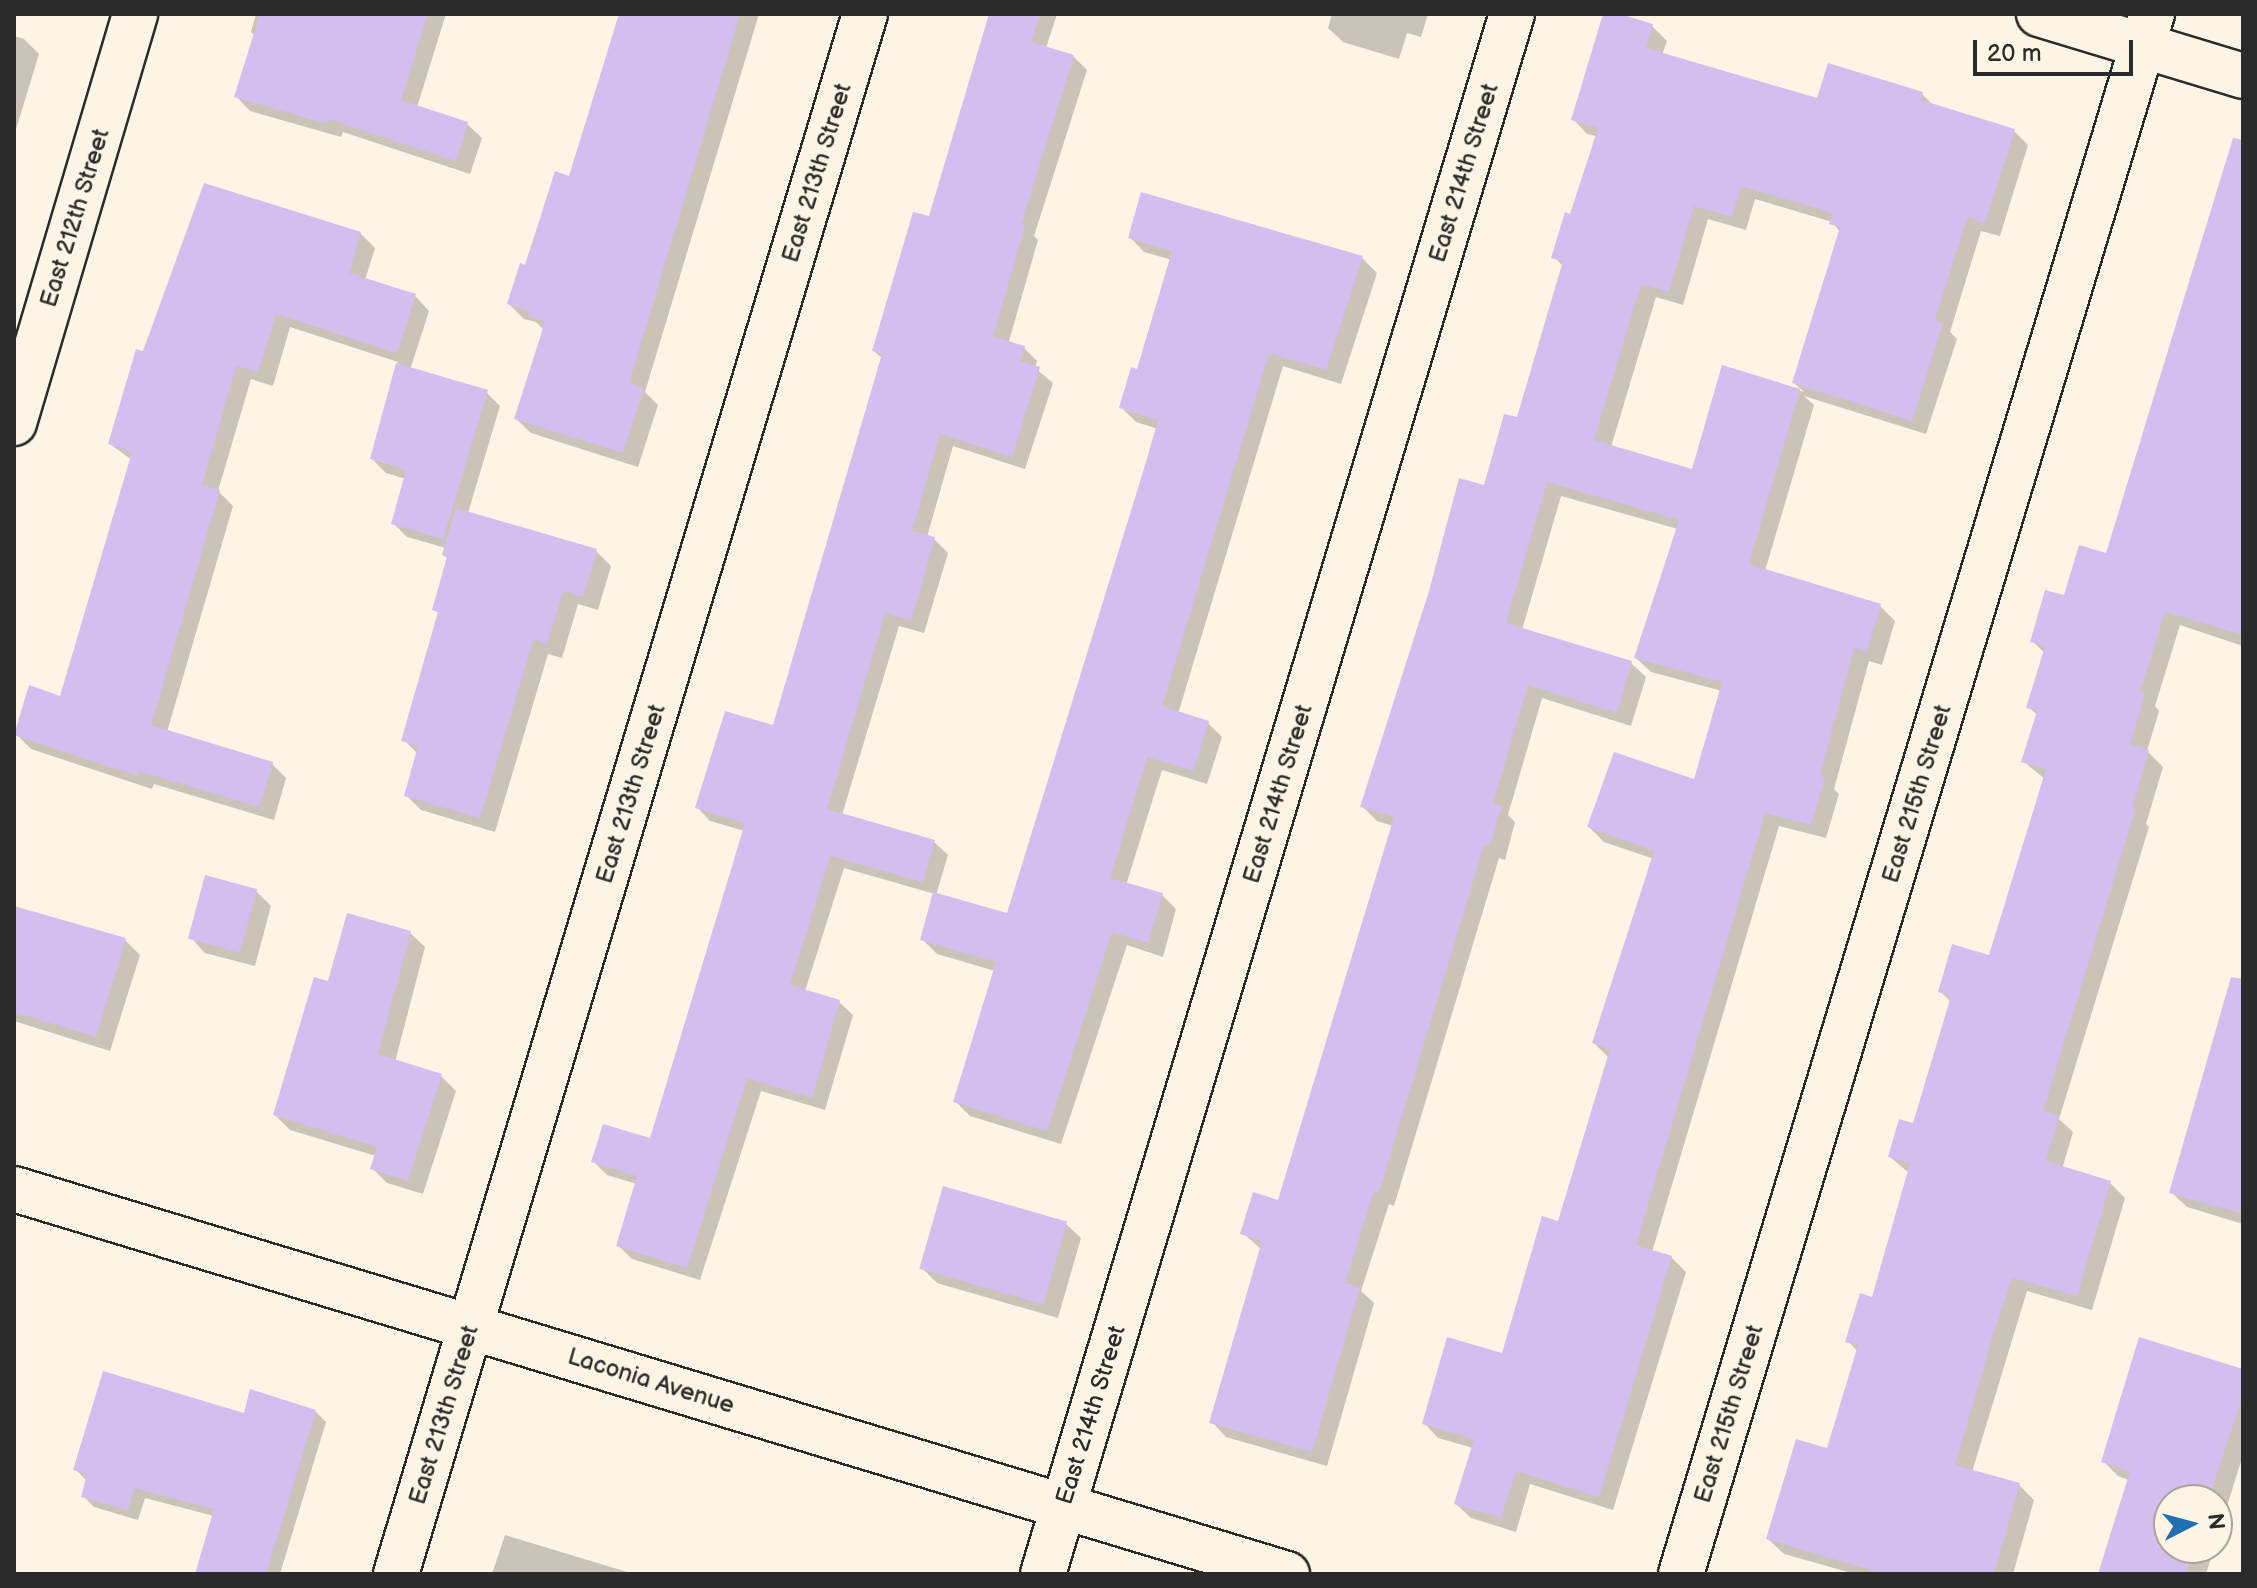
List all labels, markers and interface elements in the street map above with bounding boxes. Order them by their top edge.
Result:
scale bar [1977,24,2137,74]
text: 20 m [1987,39,2042,68]
street label: East 213th Street [776,80,858,266]
street label: East 214th Street [1423,80,1505,266]
street label: East 212th Street [34,125,116,311]
street label: East 213th Street [590,701,672,887]
street label: East 214th Street [1237,701,1319,887]
street label: East 215th Street [1876,701,1958,887]
street label: East 215th Street [1688,1321,1770,1507]
street label: East 213th Street [403,1322,485,1508]
street label: East 214th Street [1050,1322,1132,1508]
street label: Laconia Avenue [564,1342,738,1420]
north arrow [2153,1484,2233,1564]
text: N [2201,1512,2230,1531]

